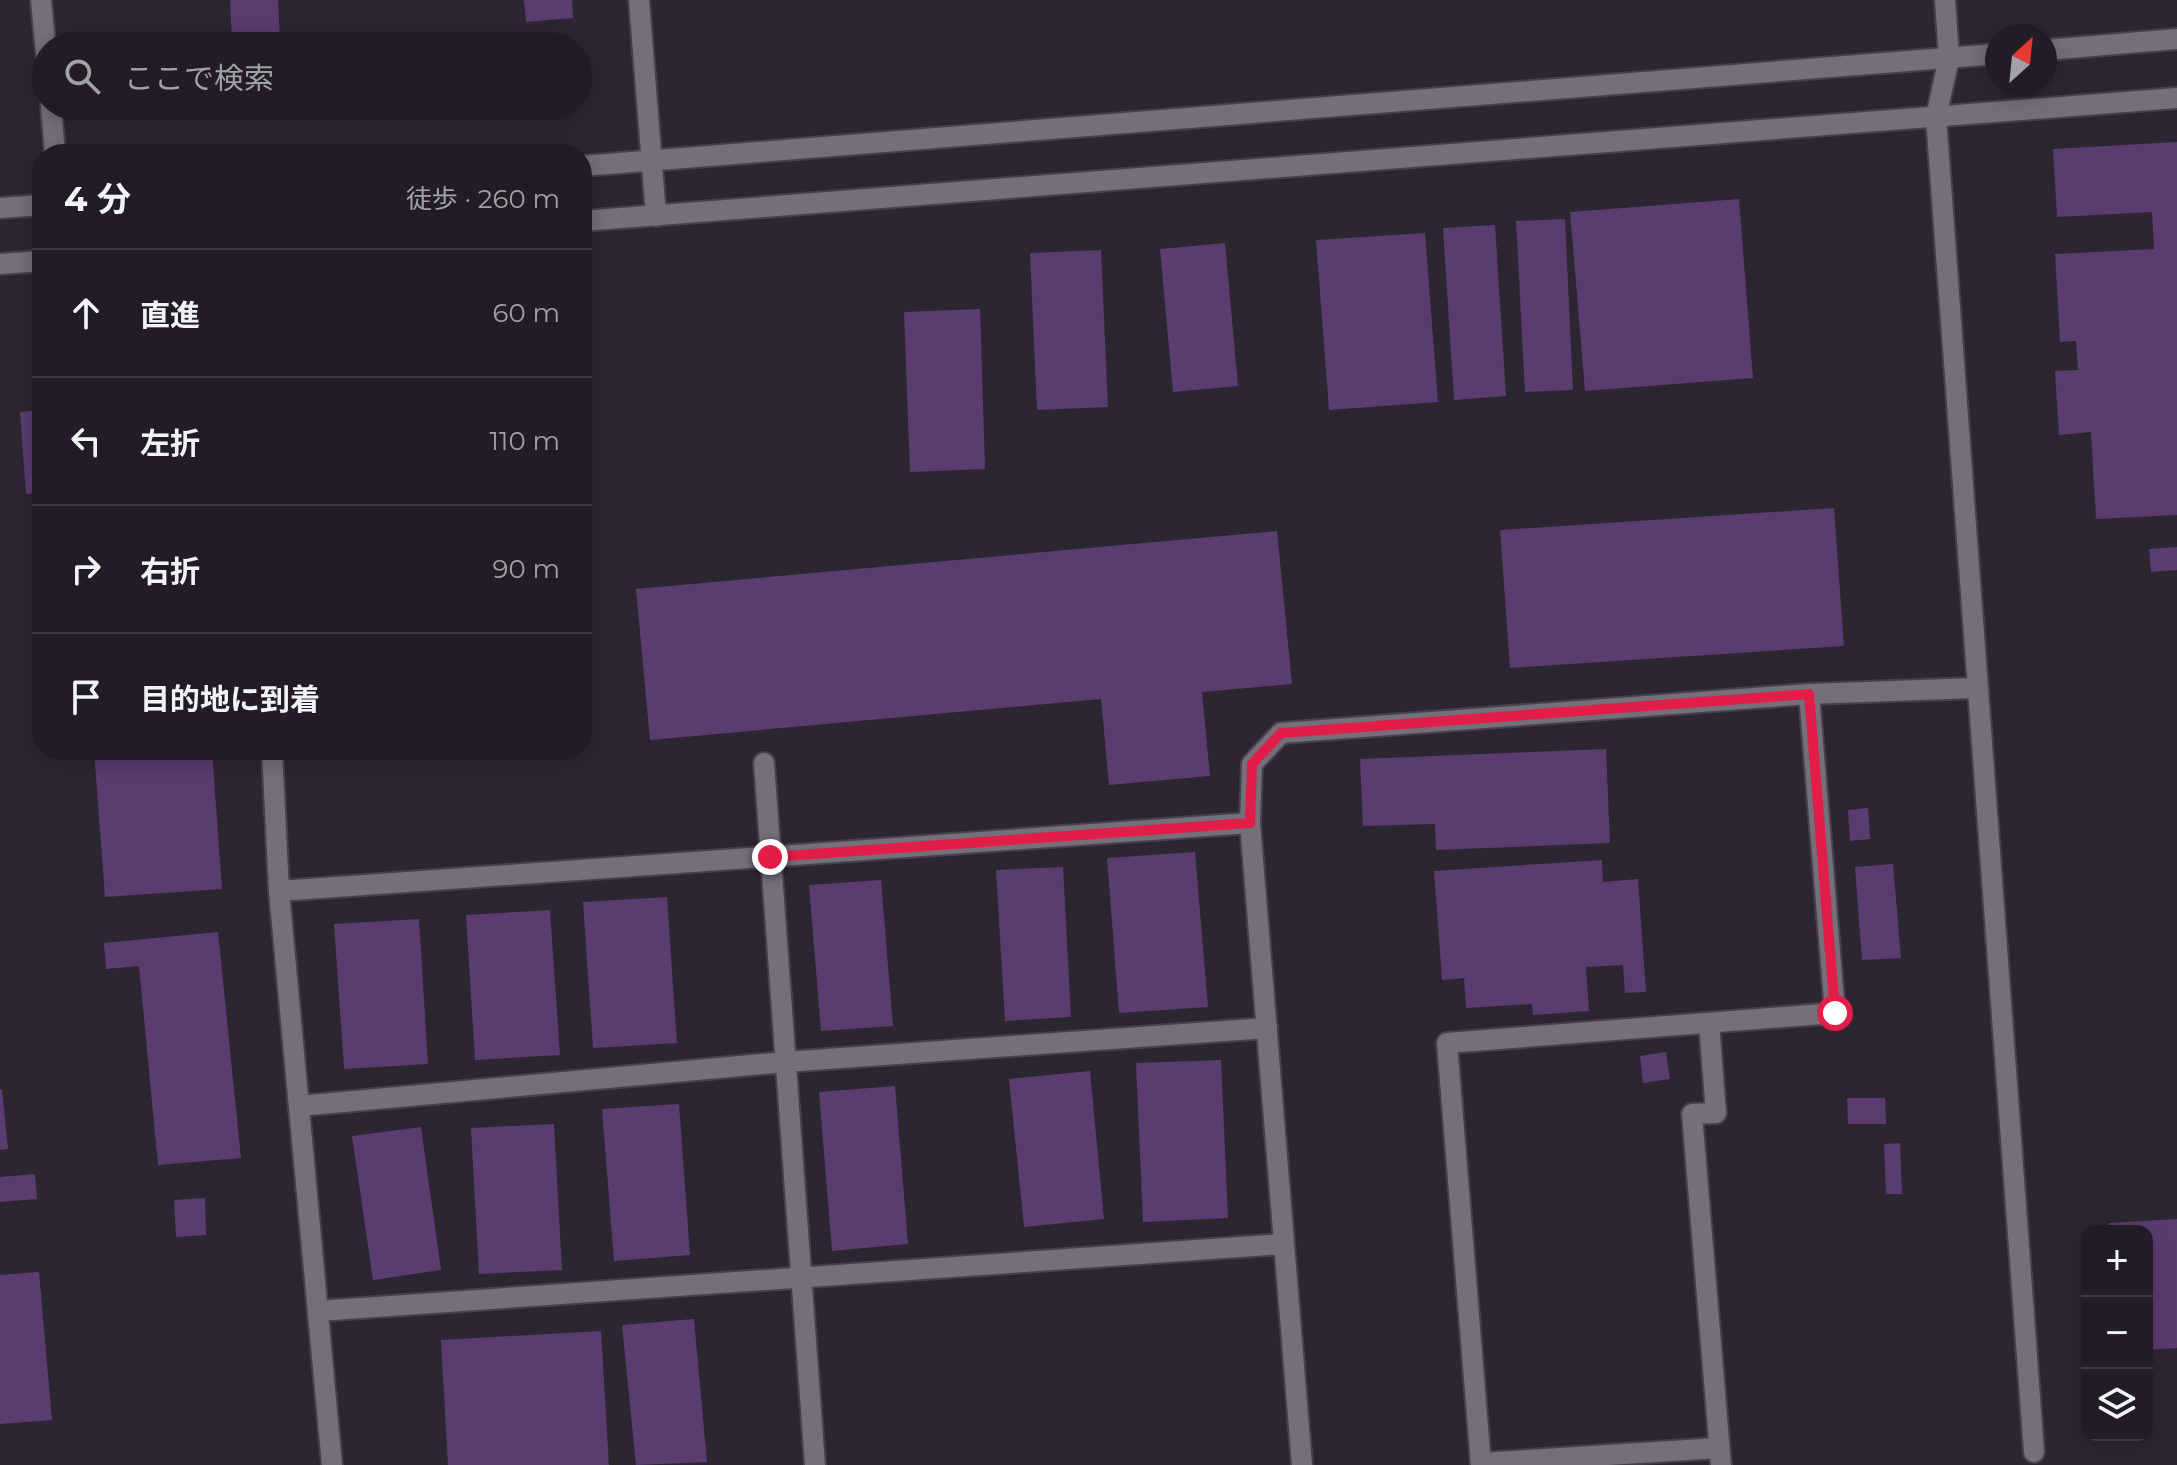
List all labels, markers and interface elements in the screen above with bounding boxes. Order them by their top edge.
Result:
north arrow [1985,24,2057,96]
search box [32,32,592,120]
icon: search [60,54,104,98]
text: ここで検索 [124,60,274,97]
text: 4 分 [64,178,131,220]
text: 徒歩 · 260 m [406,183,560,215]
icon: ahead [64,291,108,335]
text: 直進 [140,297,200,334]
text: 60 m [493,297,560,329]
icon: left [64,419,108,463]
text: 左折 [140,425,200,462]
text: 110 m [490,425,560,457]
icon: right [64,547,108,591]
text: 右折 [140,553,200,590]
text: 90 m [493,553,560,585]
icon: arrive [64,675,108,719]
text: 目的地に到着 [140,681,320,718]
route end [752,839,788,875]
route start [1817,995,1853,1031]
map controls [2081,1225,2153,1441]
button: + [2081,1225,2153,1297]
button: − [2081,1297,2153,1369]
button: layers [2081,1369,2153,1441]

